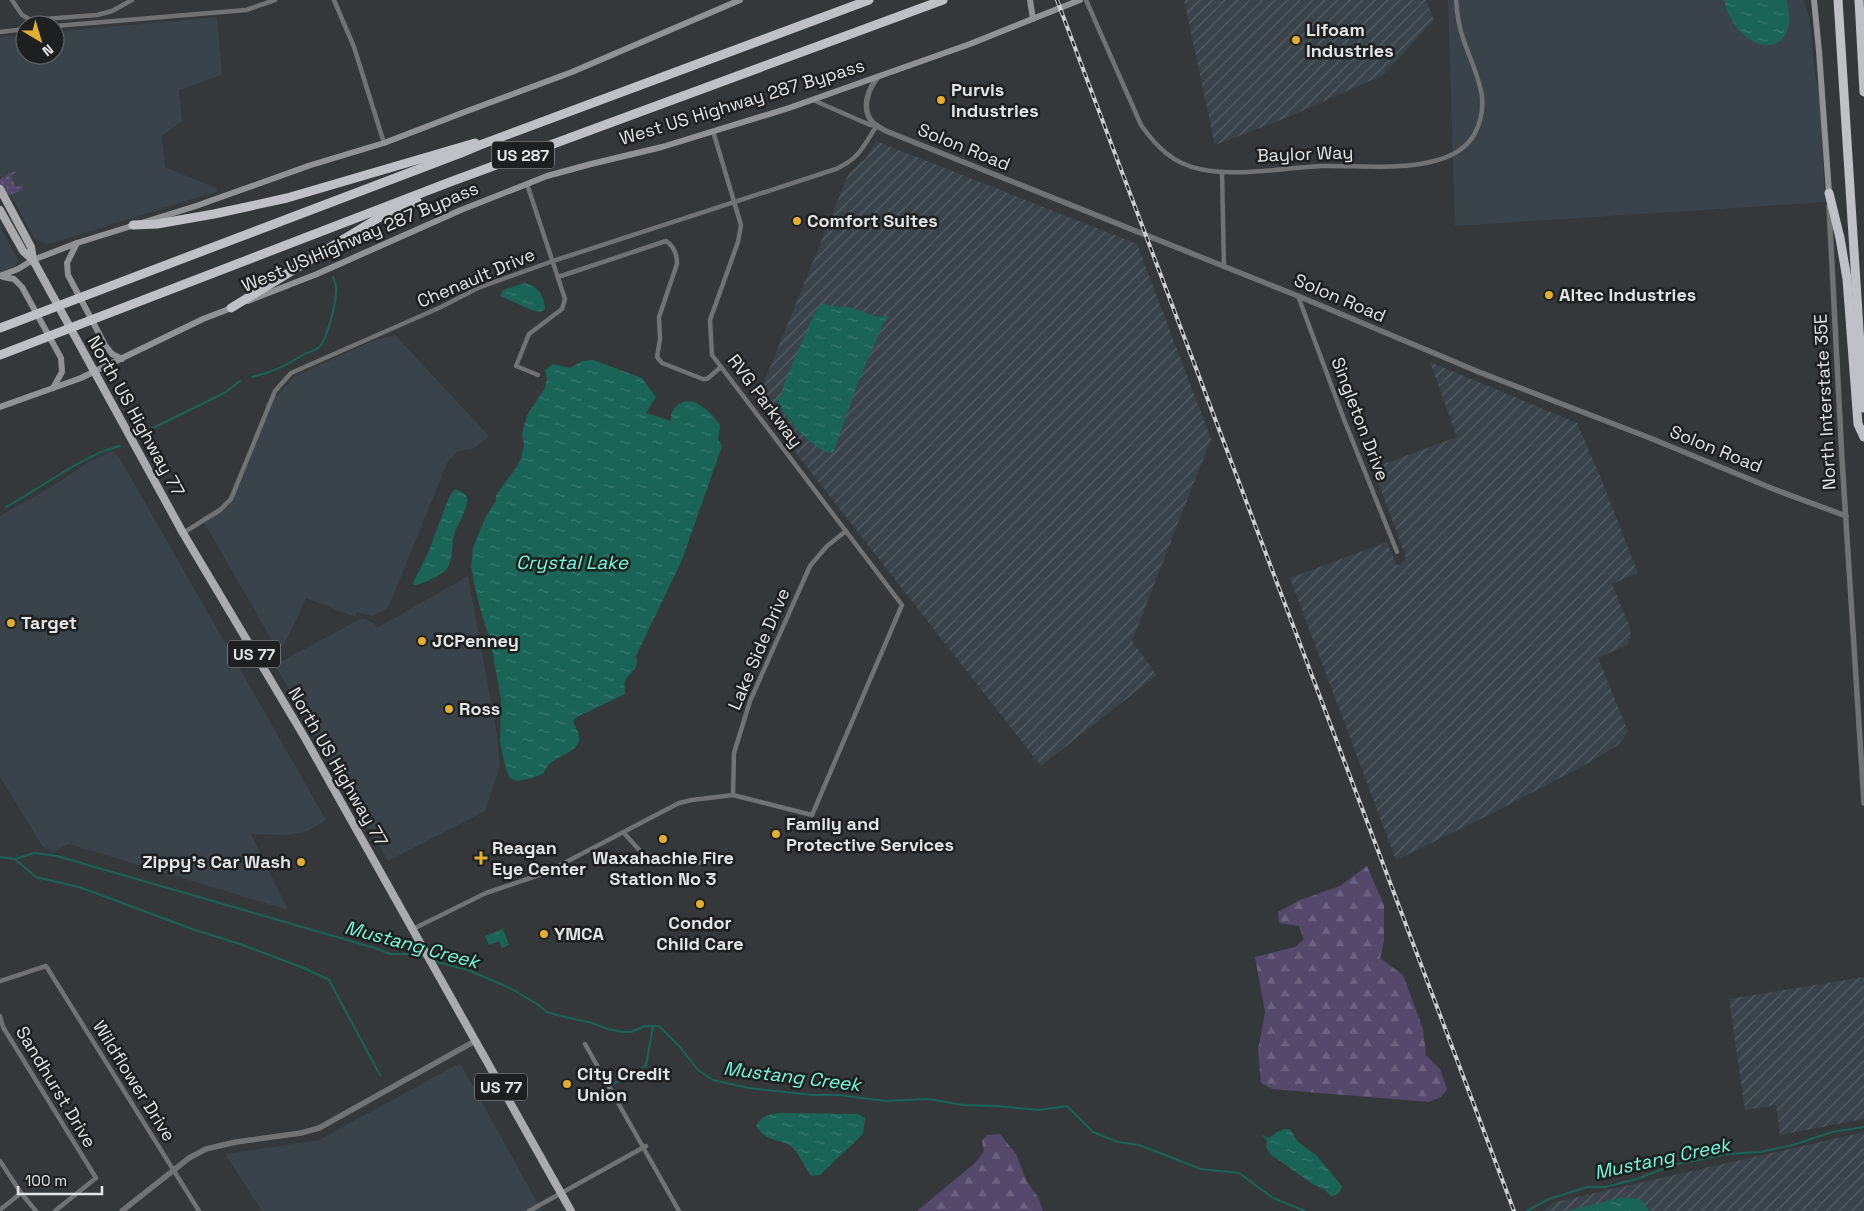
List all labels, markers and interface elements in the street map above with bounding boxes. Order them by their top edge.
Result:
north arrow [15,15,65,65]
place label: Lifoam Industries [1306,18,1394,62]
marker: Lifoam Industries [1290,34,1302,46]
text: N [39,40,57,60]
street label: West US Highway 287 Bypass [616,53,867,150]
place label: Purvis Industries [951,78,1039,122]
marker: Purvis Industries [935,94,947,106]
street label: Solon Road [915,118,1014,175]
street label: Baylor Way [1256,140,1354,167]
road number: US 287 [492,142,554,168]
street label: West US Highway 287 Bypass [238,176,482,297]
place label: Comfort Suites [807,209,938,232]
marker: Comfort Suites [791,215,803,227]
street label: Chenault Drive [413,242,538,313]
street label: Solon Road [1291,268,1390,327]
place label: Altec Industries [1559,283,1696,306]
marker: Altec Industries [1543,289,1555,301]
street label: North Interstate 35E [1808,313,1841,491]
street label: North US Highway 77 [83,331,190,500]
street label: RVG Parkway [723,349,808,452]
street label: Singleton Drive [1326,354,1395,484]
street label: Solon Road [1667,420,1766,477]
water label: Crystal Lake [516,550,629,575]
street label: Lake Side Drive [723,584,795,713]
place label: Target [21,611,77,634]
marker: Target [5,617,17,629]
place label: JCPenney [432,629,519,652]
marker: JCPenney [416,635,428,647]
road number: US 77 [228,641,280,668]
street label: North US Highway 77 [283,683,394,851]
place label: Ross [459,697,500,720]
marker: Ross [443,703,455,715]
place label: Family and Protective Services [786,812,954,856]
marker: Family and Protective Services [770,828,782,840]
marker: Waxahachie Fire Station No 3 [657,833,669,845]
place label: Reagan Eye Center [492,836,586,880]
place label: Waxahachie Fire Station No 3 [592,846,734,890]
place label: Zippy's Car Wash [142,850,291,873]
marker: Reagan Eye Center [474,851,488,865]
marker: Zippy's Car Wash [295,856,307,868]
marker: Condor Child Care [694,898,706,910]
place label: Condor Child Care [656,911,744,955]
water label: Mustang Creek [342,915,484,975]
place label: YMCA [554,922,605,945]
marker: YMCA [538,928,550,940]
street label: Wildflower Drive [88,1016,181,1146]
street label: Sandhurst Drive [11,1022,102,1152]
water label: Mustang Creek [722,1056,865,1098]
place label: City Credit Union [577,1062,671,1106]
road number: US 77 [475,1074,527,1100]
marker: City Credit Union [561,1078,573,1090]
water label: Mustang Creek [1592,1131,1735,1185]
scale bar [18,1164,101,1196]
text: 100 m [25,1171,67,1190]

